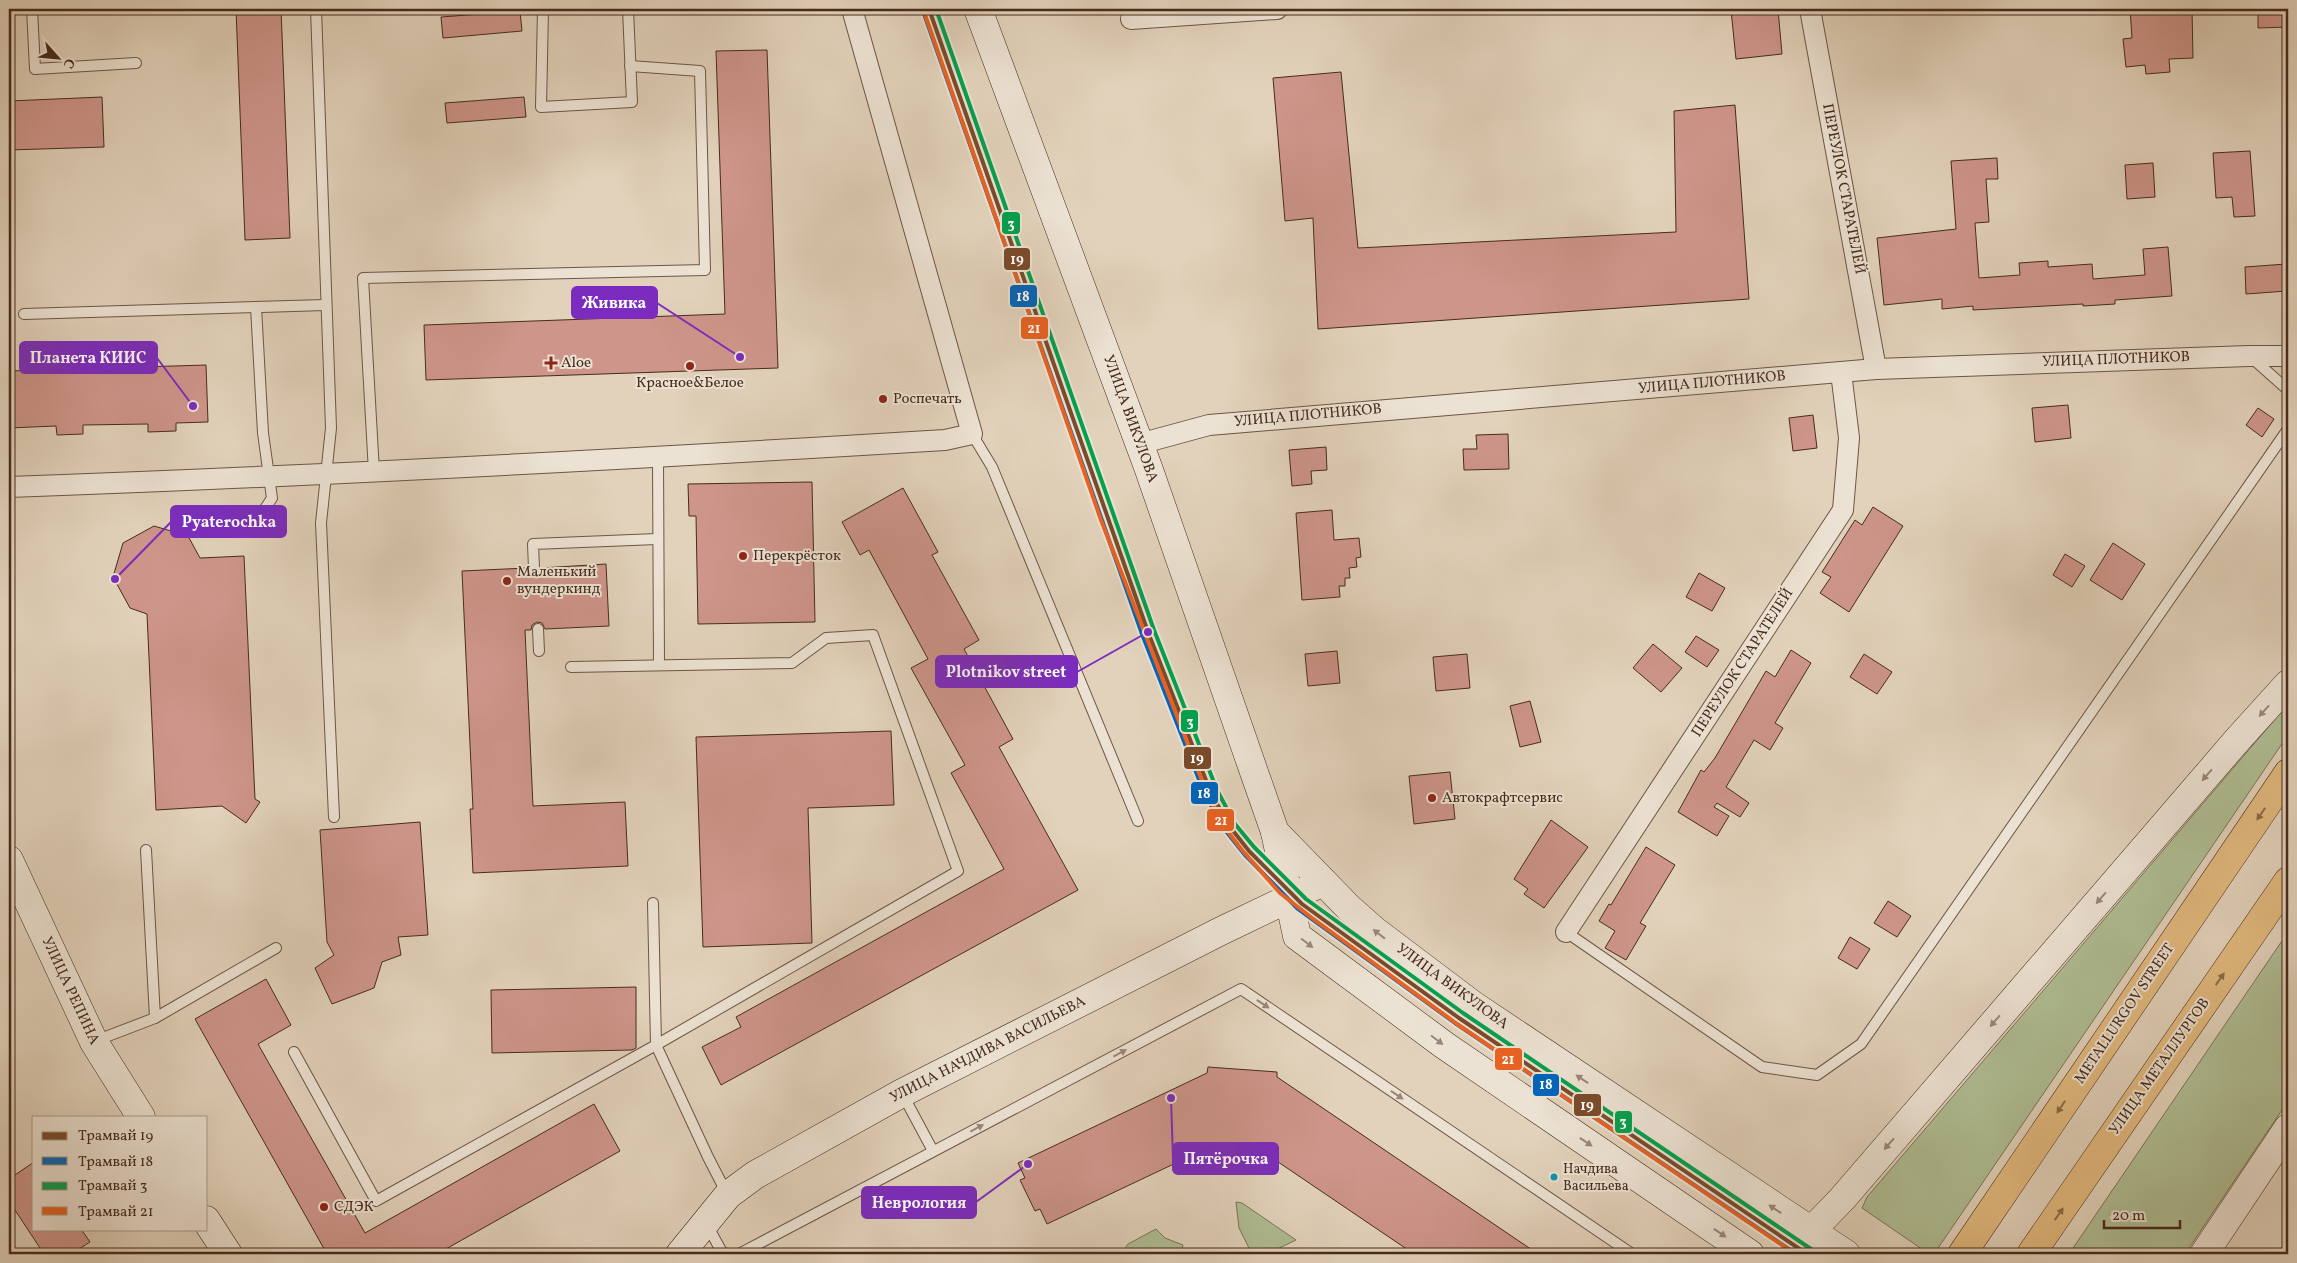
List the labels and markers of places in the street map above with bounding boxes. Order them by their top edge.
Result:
callout: Живика [572,287,657,318]
callout: Планета КИИС [20,342,157,373]
place label: Aloe [561,353,591,374]
marker: Aloe [545,357,557,369]
marker: Красное&Белое [684,360,696,372]
place label: Красное&Белое [636,373,744,394]
place label: Роспечать [893,389,962,410]
marker: Роспечать [877,393,889,405]
callout: Pyaterochka [171,506,286,537]
place label: Перекрёсток [753,546,841,567]
marker: Перекрёсток [737,550,749,562]
place label: Маленький вундеркинд [517,562,601,600]
marker: Маленький вундеркинд [501,575,513,587]
callout: Plotnikov street [936,656,1077,687]
place label: Автокрафтсервис [1442,788,1563,809]
marker: Автокрафтсервис [1426,792,1438,804]
callout: Пятёрочка [1173,1143,1278,1174]
place label: Начдива Васильева [1563,1160,1629,1196]
marker: Начдива Васильева [1549,1172,1559,1182]
callout: Неврология [862,1187,976,1218]
place label: СДЭК [334,1197,374,1218]
marker: СДЭК [318,1201,330,1213]

